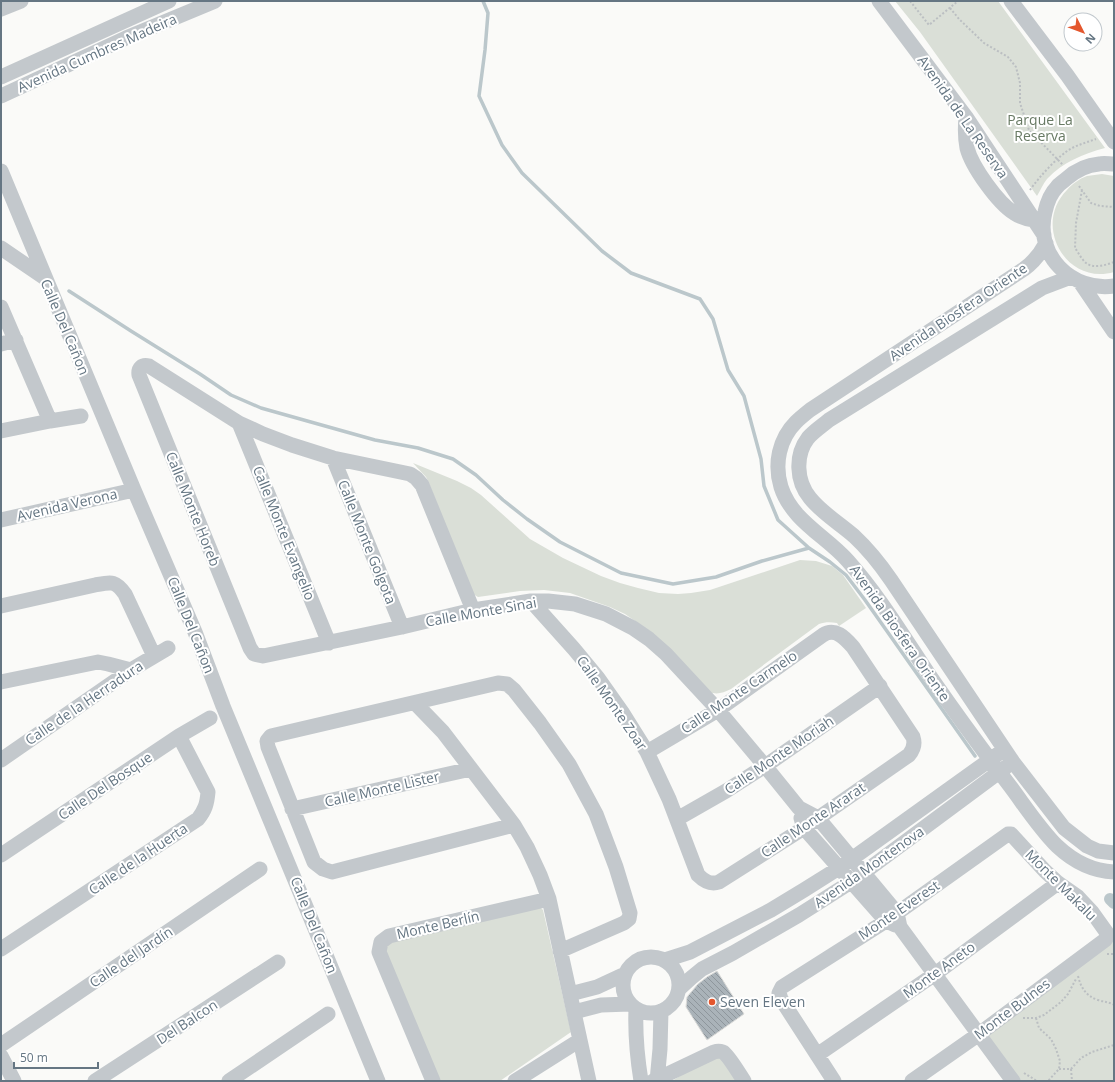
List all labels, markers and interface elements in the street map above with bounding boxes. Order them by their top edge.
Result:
street label: Avenida Cumbres Madeira [14,9,179,96]
north arrow [1063,12,1103,52]
text: N [1082,31,1099,47]
street label: Avenida de La Reserva [914,51,1013,182]
park label: Parque La Reserva [1007,110,1073,145]
street label: Avenida Biosfera Oriente [885,258,1031,365]
street label: Calle Del Cañon [37,276,94,378]
street label: Calle Monte Horeb [162,449,225,569]
street label: Calle Monte Evangelio [249,463,320,603]
street label: Calle Monte Golgota [334,477,401,607]
street label: Avenida Verona [15,484,119,525]
street label: Avenida Biosfera Oriente [846,561,955,705]
street label: Calle Del Cañon [163,574,219,676]
street label: Calle Monte Sinai [424,592,538,631]
street label: Calle Monte Carmelo [677,646,801,738]
street label: Calle Monte Zoar [573,652,652,754]
street label: Calle de la Herradura [21,656,146,749]
street label: Calle Monte Moriah [720,711,837,798]
street label: Calle Del Bosque [54,747,156,824]
street label: Calle Monte Lister [323,766,441,811]
street label: Calle Monte Ararat [757,778,869,862]
street label: Calle de la Huerta [85,818,191,899]
street label: Avenida Montenova [810,822,927,912]
street label: Monte Makalu [1022,845,1101,924]
street label: Calle Del Cañon [286,874,342,976]
street label: Monte Everest [854,875,943,944]
street label: Monte Berlín [395,906,481,943]
street label: Calle del Jardín [85,922,176,992]
street label: Monte Aneto [899,937,979,1002]
street label: Monte Bulnes [970,974,1054,1043]
place label: Seven Eleven [720,992,805,1011]
street label: Del Balcon [153,995,221,1048]
marker: Seven Eleven [707,997,717,1007]
scale bar [14,1044,98,1070]
text: 50 m [20,1049,48,1066]

